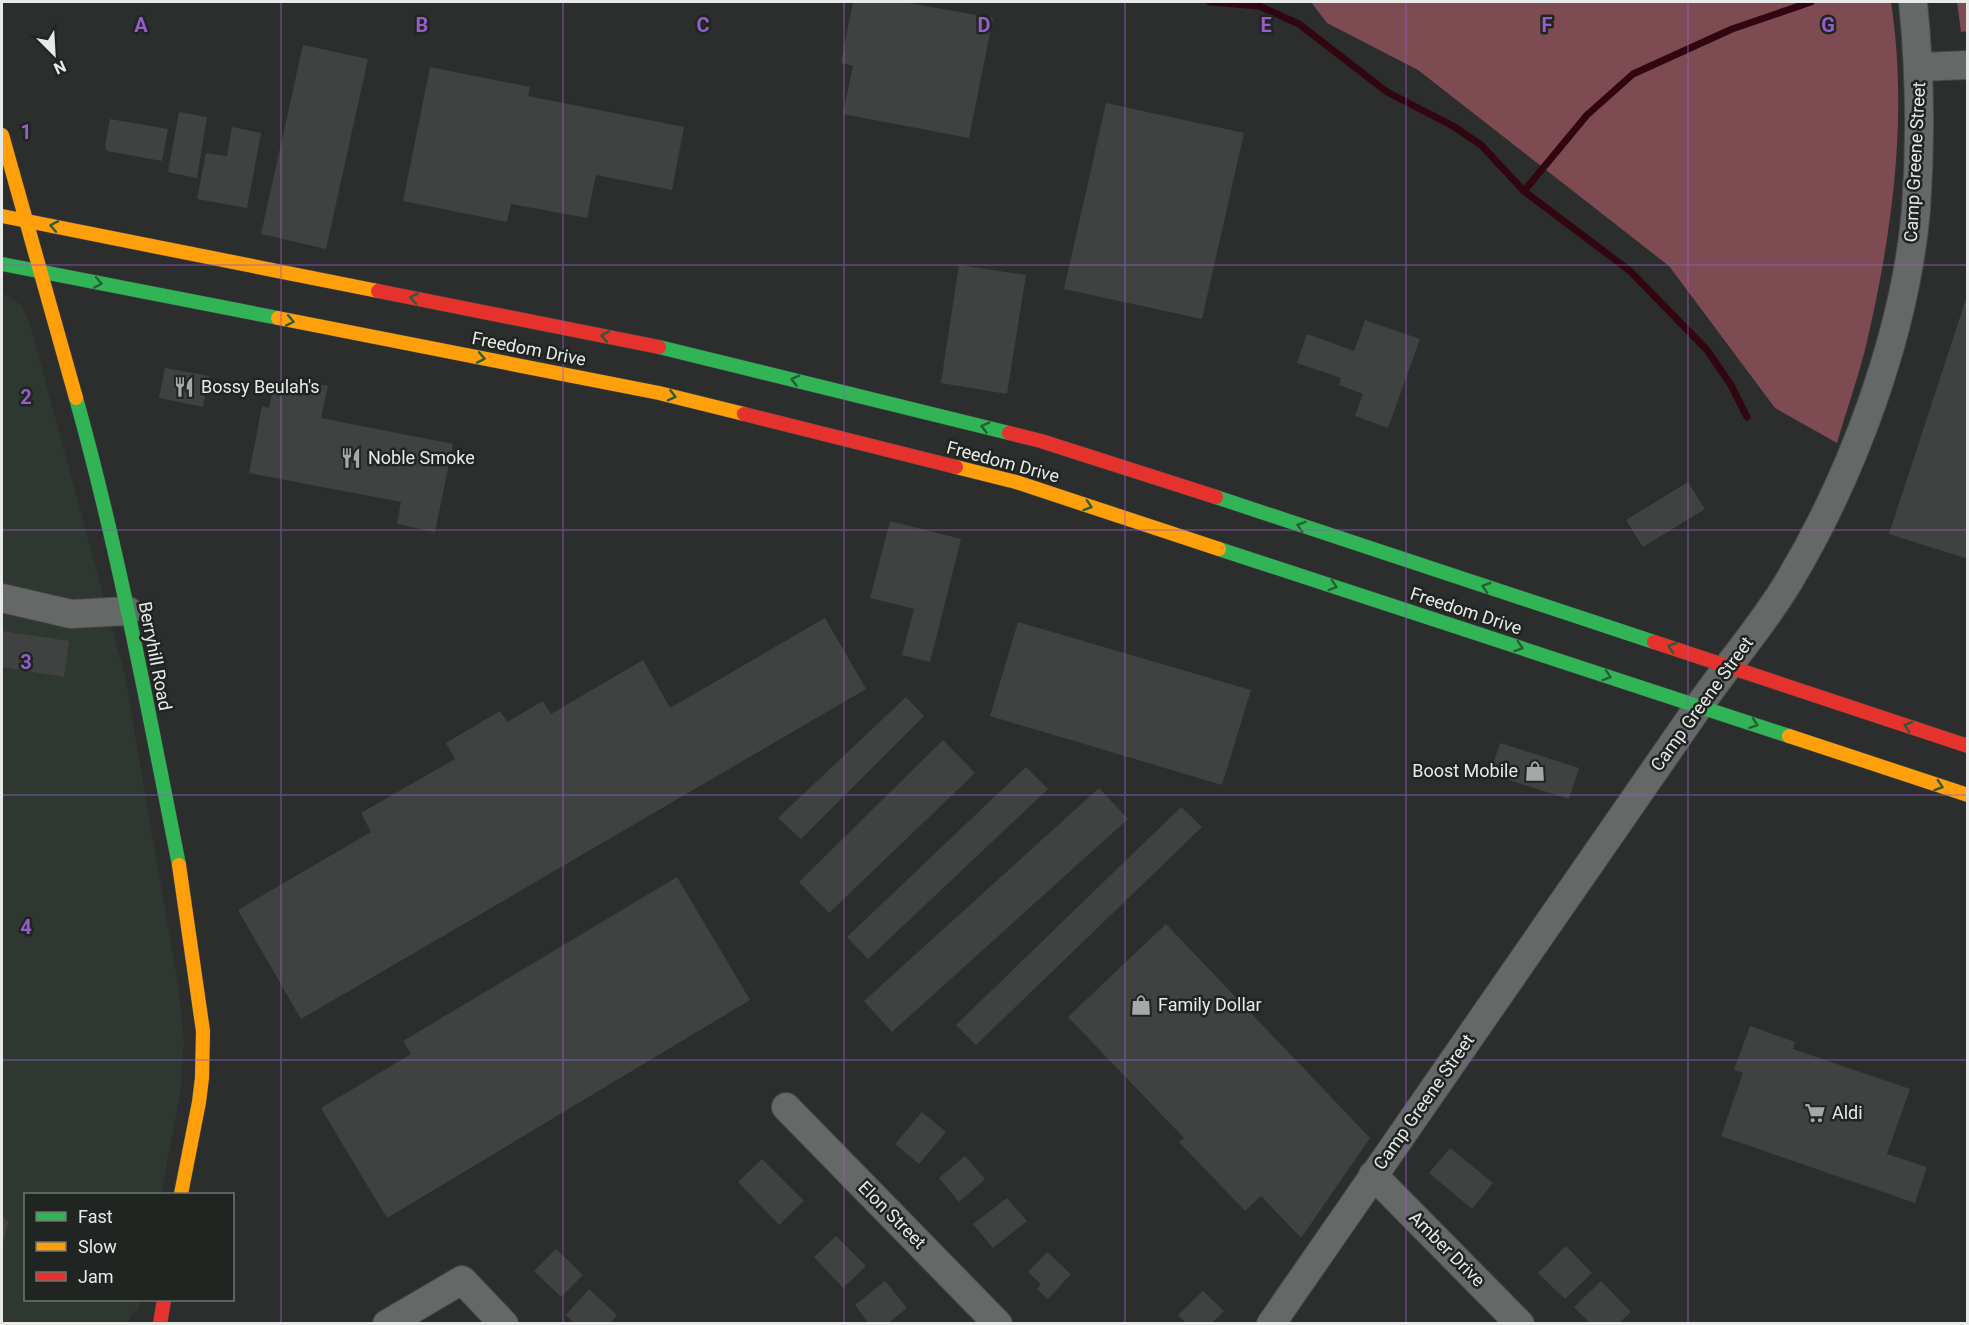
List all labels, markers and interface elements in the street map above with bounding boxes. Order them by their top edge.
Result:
text: A [134,13,148,37]
text: B [416,13,428,37]
text: C [696,13,710,37]
text: D [978,13,991,37]
text: E [1260,13,1272,37]
text: F [1542,13,1553,37]
text: G [1821,13,1835,37]
north arrow [24,24,84,84]
text: N [51,56,69,78]
street label: Camp Greene Street [1900,81,1929,243]
text: 1 [20,120,32,144]
one-way arrow [49,220,59,233]
one-way arrow [93,276,103,289]
one-way arrow [409,292,419,305]
one-way arrow [284,314,294,327]
street label: Freedom Drive [470,327,588,370]
one-way arrow [601,330,611,343]
one-way arrow [476,351,486,364]
restaurant icon: Bossy Beulah's [172,375,196,399]
one-way arrow [790,375,800,388]
place label: Bossy Beulah's [201,376,320,397]
text: 2 [20,385,32,409]
one-way arrow [667,389,677,402]
one-way arrow [980,422,990,435]
street label: Freedom Drive [944,436,1062,487]
restaurant icon: Noble Smoke [339,446,363,470]
place label: Noble Smoke [368,447,475,468]
one-way arrow [1082,498,1093,511]
one-way arrow [1296,520,1307,533]
one-way arrow [1327,579,1338,591]
one-way arrow [1481,581,1492,594]
street label: Freedom Drive [1408,583,1524,638]
street label: Berryhill Road [135,600,176,712]
street label: Camp Greene Street [1646,632,1757,775]
one-way arrow [1513,640,1524,652]
one-way arrow [1667,642,1678,655]
text: 3 [20,650,32,674]
one-way arrow [1601,669,1612,681]
one-way arrow [1748,717,1759,730]
one-way arrow [1903,721,1914,733]
shop icon: Boost Mobile [1523,759,1547,783]
place label: Boost Mobile [1412,760,1518,781]
one-way arrow [1933,779,1944,791]
text: 4 [20,915,32,939]
shop icon: Family Dollar [1129,993,1153,1017]
place label: Family Dollar [1158,994,1262,1015]
street label: Camp Greene Street [1369,1030,1478,1174]
supermarket icon: Aldi [1803,1101,1827,1125]
place label: Aldi [1832,1102,1863,1123]
street label: Elon Street [854,1177,931,1253]
legend [24,1193,234,1301]
text: Fast [78,1206,113,1227]
street label: Amber Drive [1405,1207,1489,1291]
text: Slow [78,1236,117,1257]
text: Jam [78,1266,114,1287]

